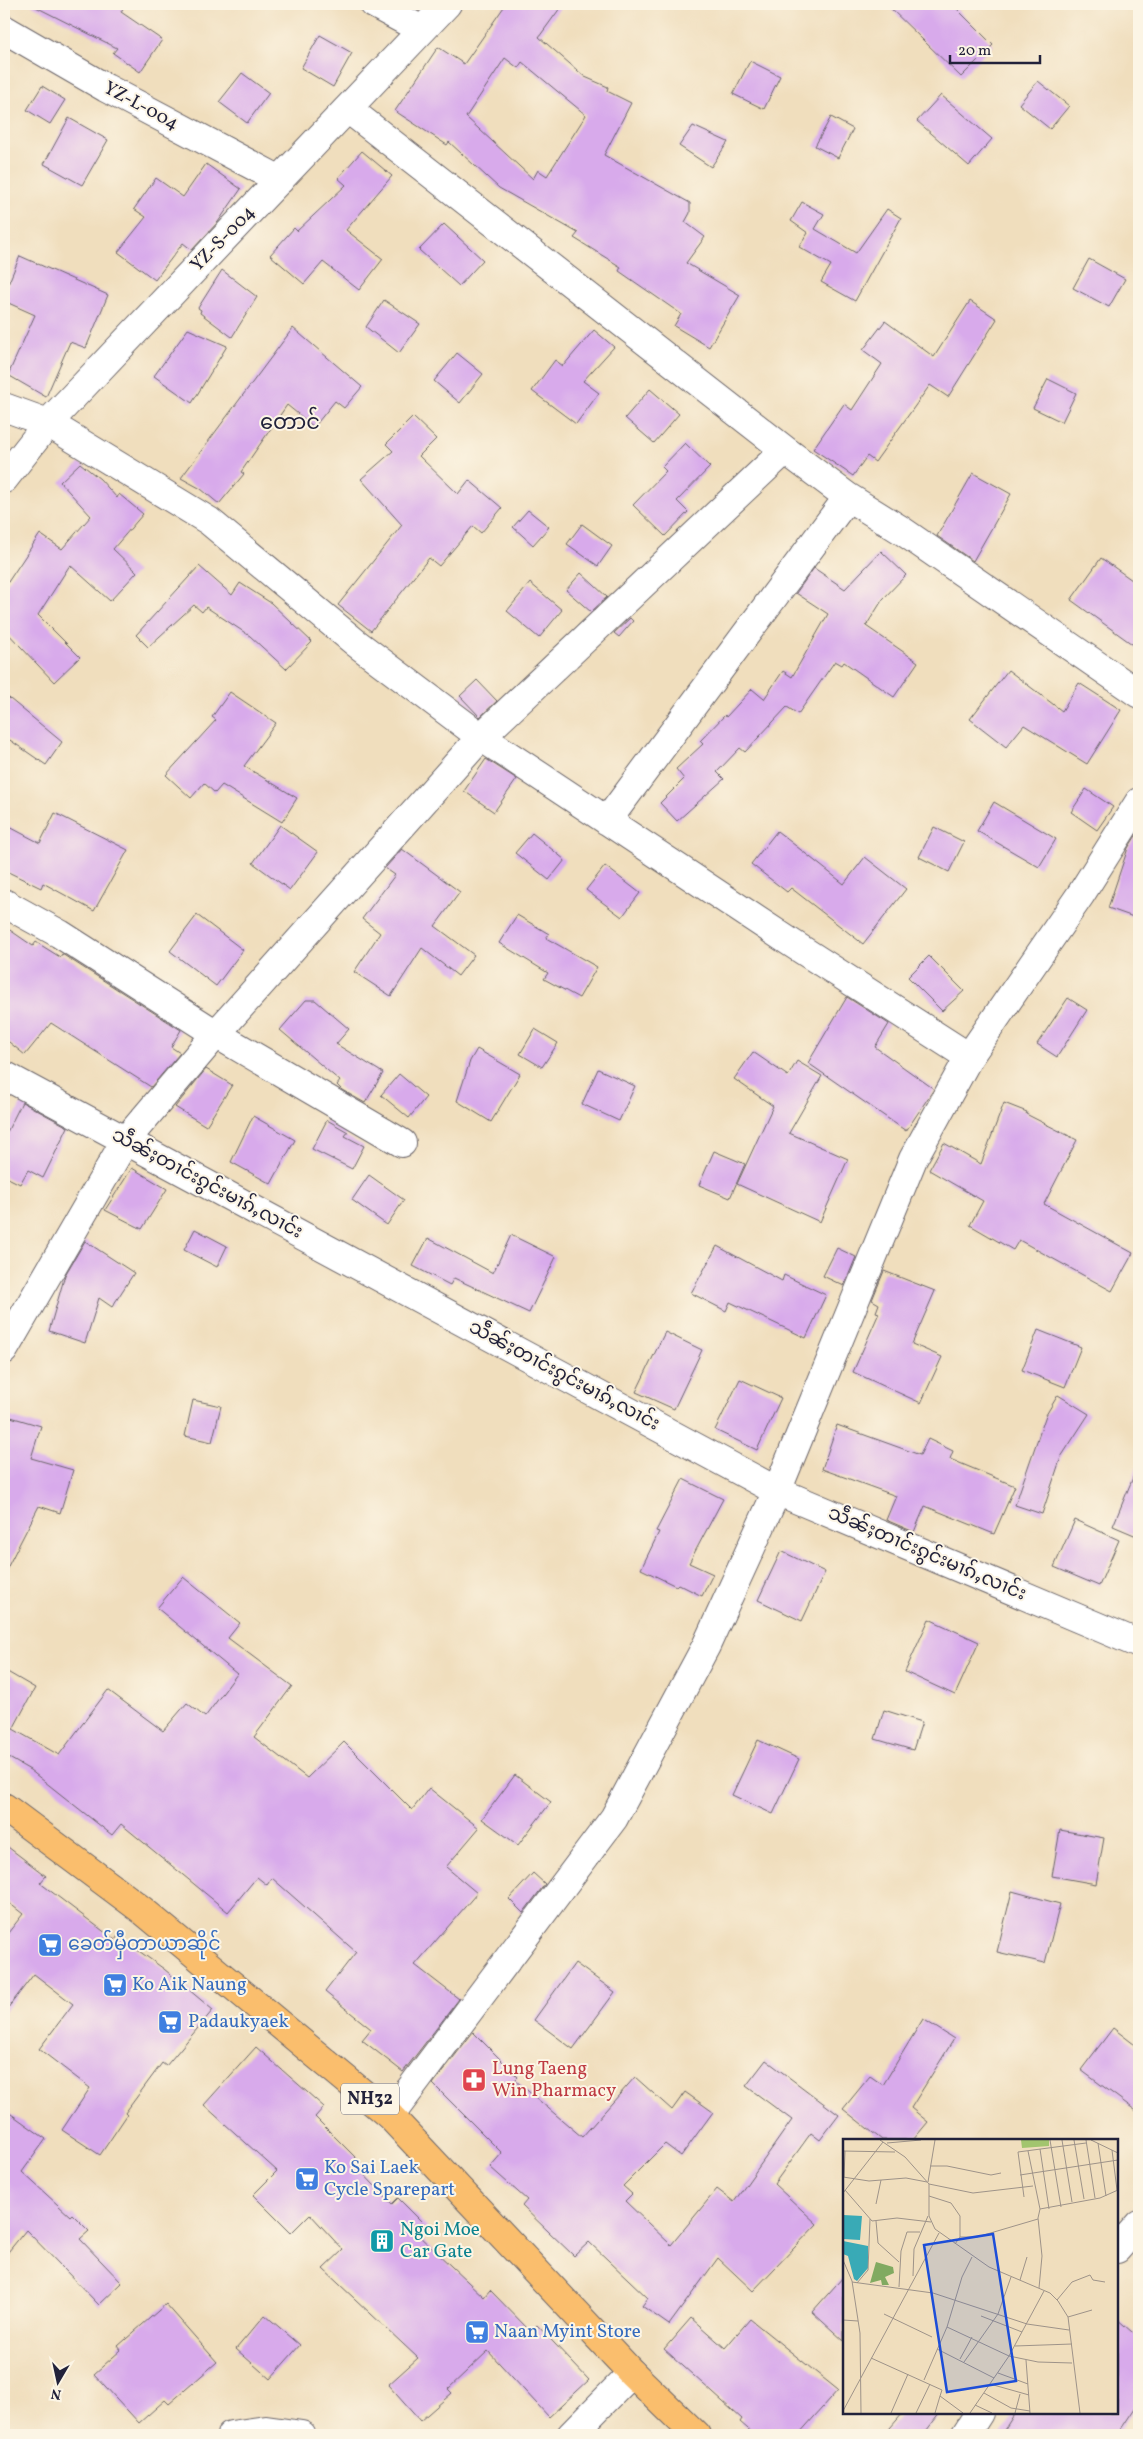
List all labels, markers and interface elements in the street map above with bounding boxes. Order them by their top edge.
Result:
scale bar [950,32,1040,64]
text: 20 m [958,41,991,62]
street label: YZ-L-004 [99,75,183,137]
street label: YZ-S-004 [185,200,261,278]
district label: တောင် [260,406,320,438]
street label: သဵၼ်ႈတၢင်းၵွင်းမၢၵ်ႇလၢင်း [106,1120,309,1246]
street label: သဵၼ်ႈတၢင်းၵွင်းမၢၵ်ႇလၢင်း [463,1312,666,1438]
street label: သဵၼ်ႈတၢင်းၵွင်းမၢၵ်ႇလၢင်း [824,1498,1031,1608]
place label: ခေတ်မှီတာယာဆိုင် [68,1929,221,1960]
supermarket icon: ခေတ်မှီတာယာဆိုင် [37,1932,63,1958]
supermarket icon: Ko Aik Naung [102,1972,128,1998]
place label: Ko Aik Naung [132,1972,247,1998]
supermarket icon: Padaukyaek [157,2009,183,2035]
place label: Padaukyaek [188,2009,289,2035]
place label: Lung Taeng Win Pharmacy [492,2056,616,2104]
pharmacy icon: Lung Taeng Win Pharmacy [461,2067,487,2093]
road number: NH32 [341,2084,399,2114]
inset map [843,2139,1118,2414]
place label: Ko Sai Laek Cycle Sparepart [324,2155,455,2203]
supermarket icon: Ko Sai Laek Cycle Sparepart [294,2166,320,2192]
place label: Ngoi Moe Car Gate [400,2217,480,2265]
building icon: Ngoi Moe Car Gate [369,2228,395,2254]
supermarket icon: Naan Myint Store [464,2319,490,2345]
place label: Naan Myint Store [494,2319,641,2345]
north arrow [32,2356,82,2406]
text: N [50,2383,63,2404]

